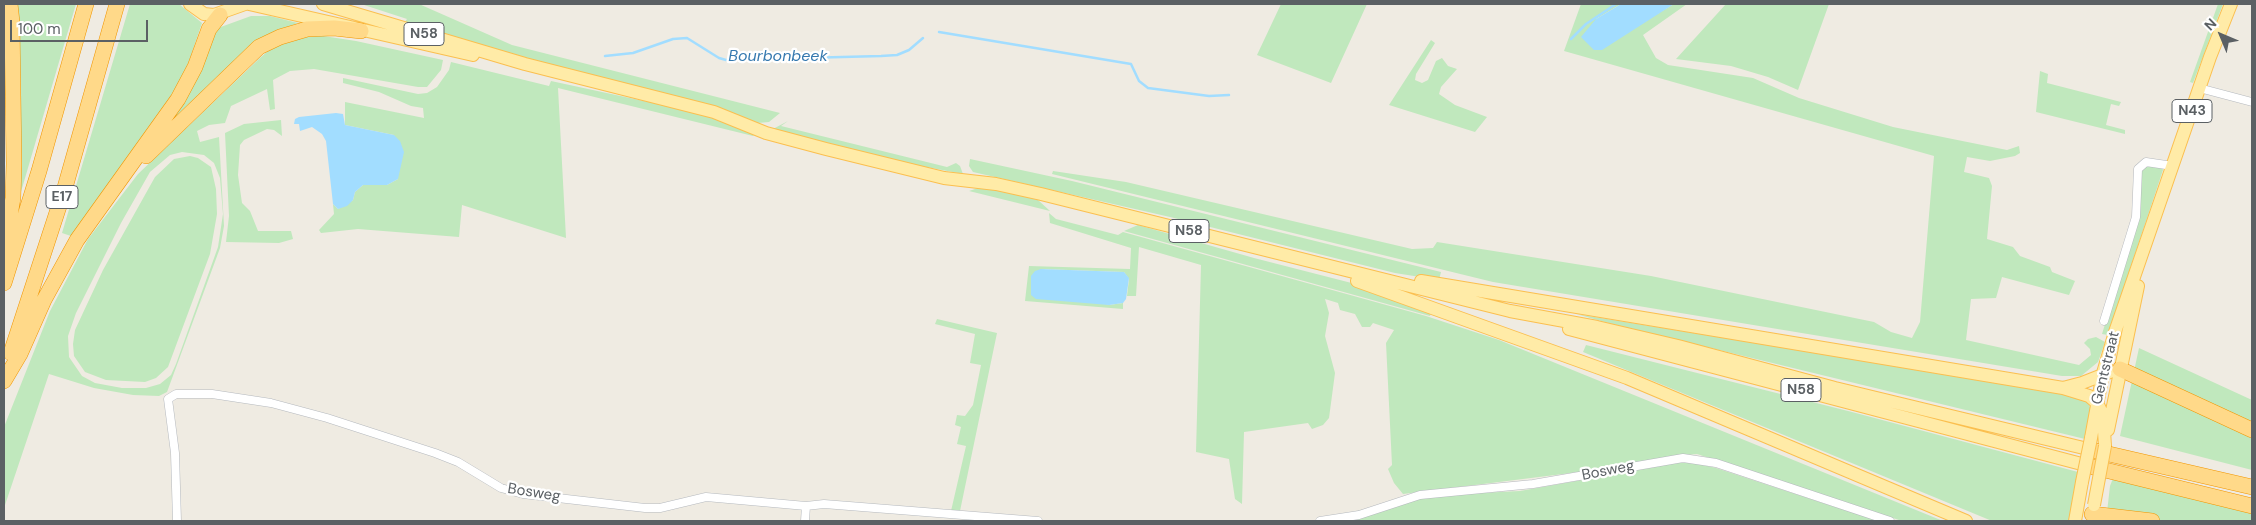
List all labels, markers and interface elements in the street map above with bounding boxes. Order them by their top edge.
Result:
scale bar [12,10,150,42]
north arrow [2196,10,2246,60]
text: N [2200,14,2220,34]
text: 100 m [18,19,61,39]
road number: N58 [404,22,444,46]
water label: Bourbonbeek [728,47,828,67]
road number: N43 [2172,100,2212,122]
road number: E17 [46,186,78,208]
road number: N58 [1169,220,1209,242]
street label: Gentstraat [2088,329,2124,407]
road number: N58 [1781,378,1821,402]
street label: Bosweg [1580,457,1636,485]
street label: Bosweg [506,480,562,506]

